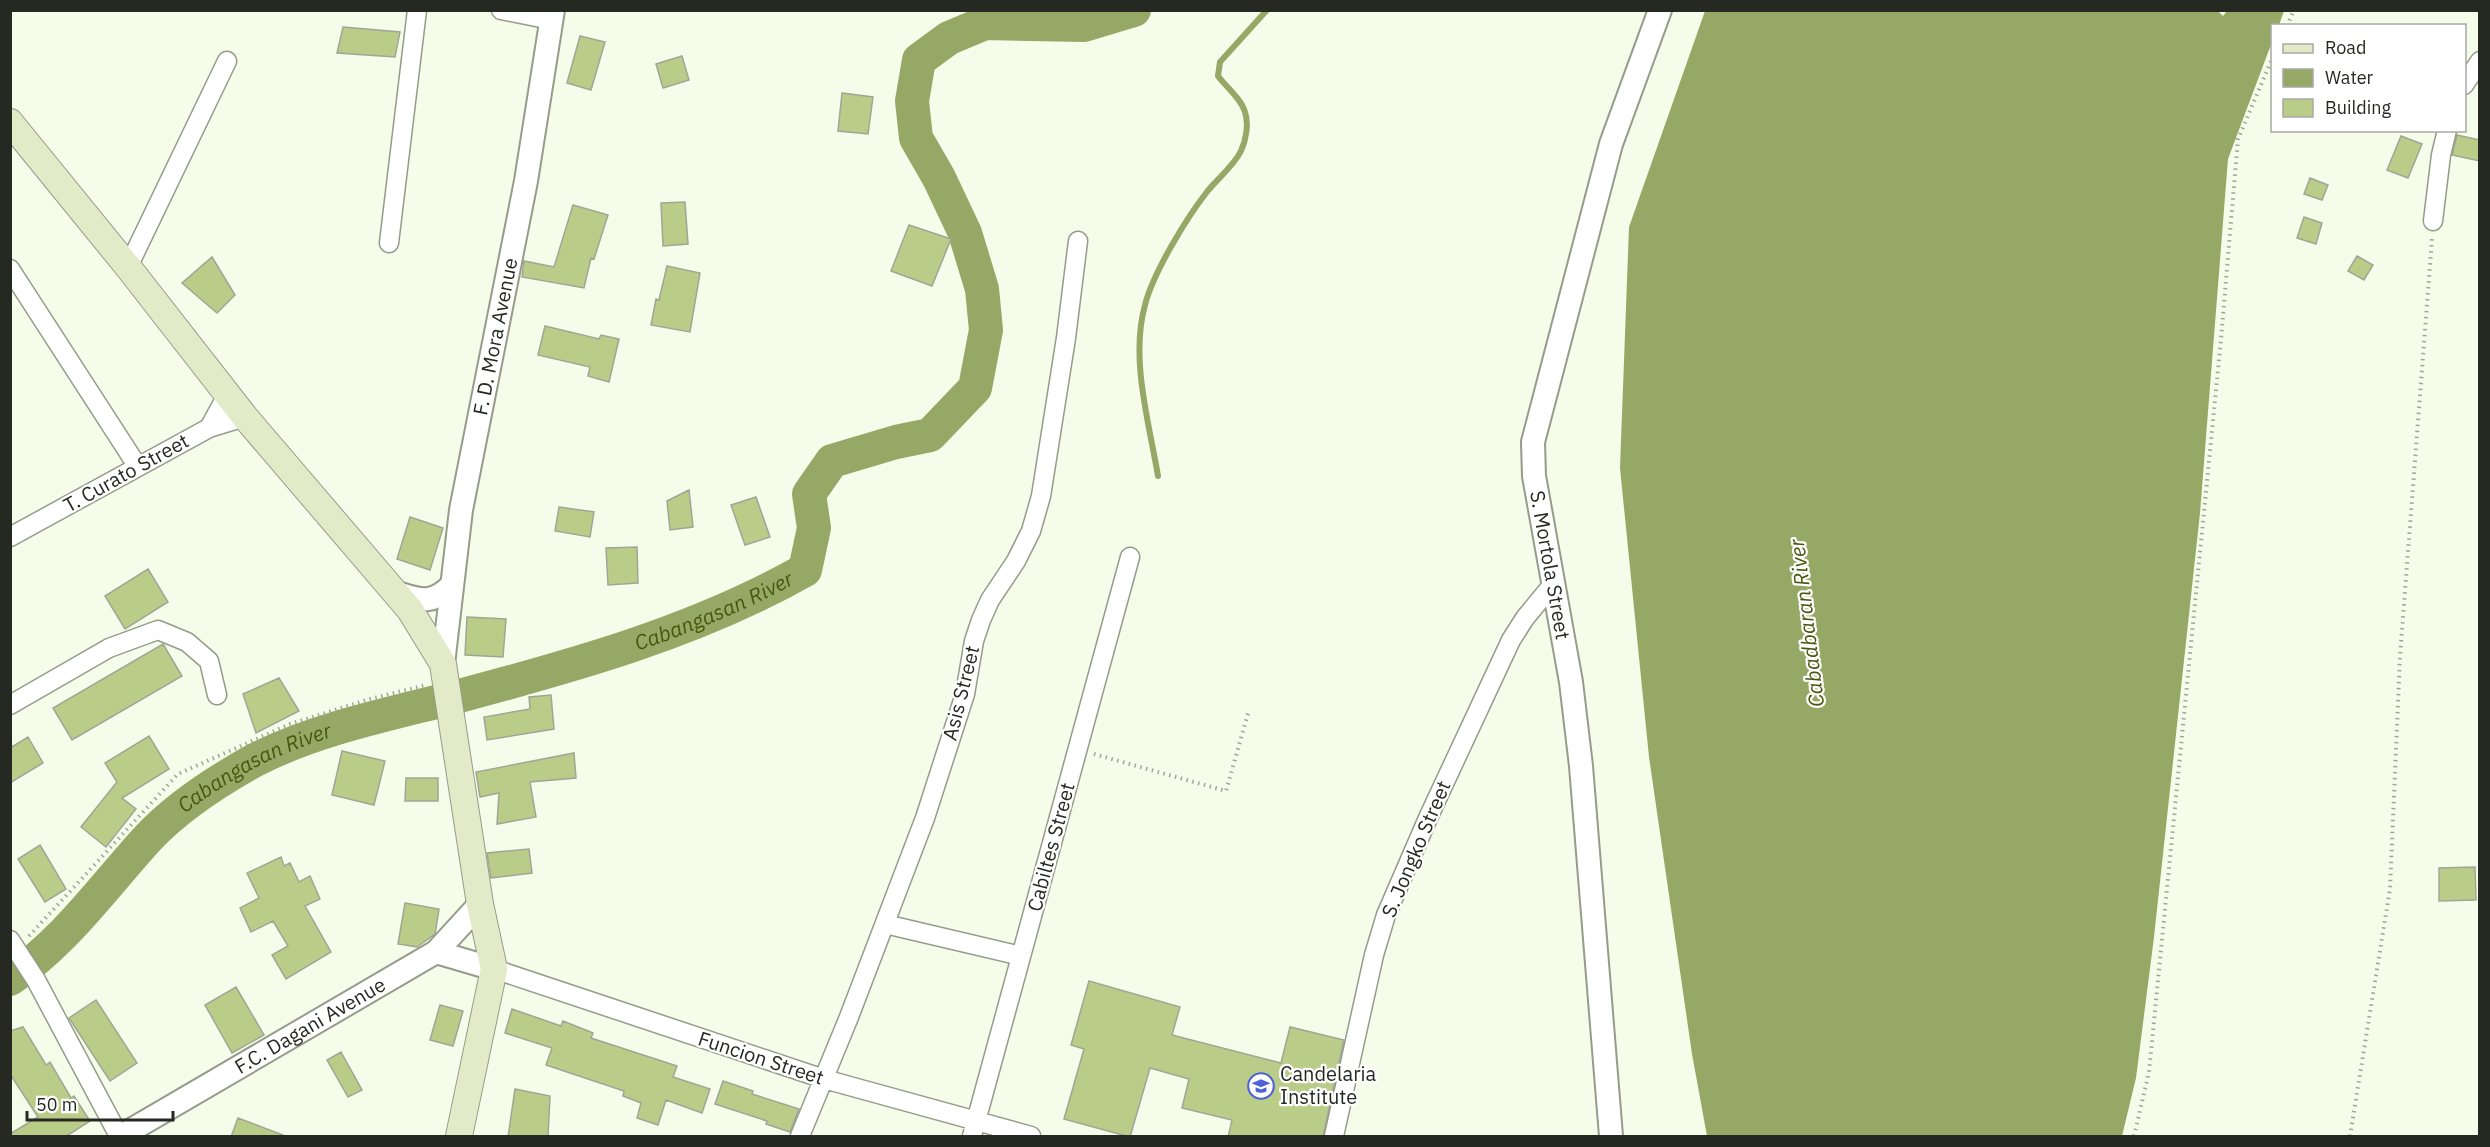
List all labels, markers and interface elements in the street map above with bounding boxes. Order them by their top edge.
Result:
legend [2271,24,2466,132]
text: Road [2325,36,2366,59]
text: Water [2325,66,2374,89]
text: Building [2325,96,2392,119]
street label: F. D. Mora Avenue [466,255,524,417]
street label: T. Curato Street [58,427,193,518]
street label: S. Mortola Street [1524,488,1577,641]
water label: Cabadbaran River [1782,536,1830,709]
water label: Cabangasan River [631,564,799,657]
street label: Asis Street [936,643,985,743]
water label: Cabangasan River [171,715,336,819]
street label: S. Jongko Street [1375,776,1457,921]
street label: Cabiltes Street [1020,779,1081,914]
street label: F.C. Dagani Avenue [230,971,390,1080]
street label: Funcion Street [695,1025,827,1091]
place label: Candelaria Institute [1280,1060,1377,1110]
school or university icon: Candelaria Institute [1246,1071,1276,1101]
scale bar [27,1084,172,1122]
text: 50 m [36,1093,78,1116]

